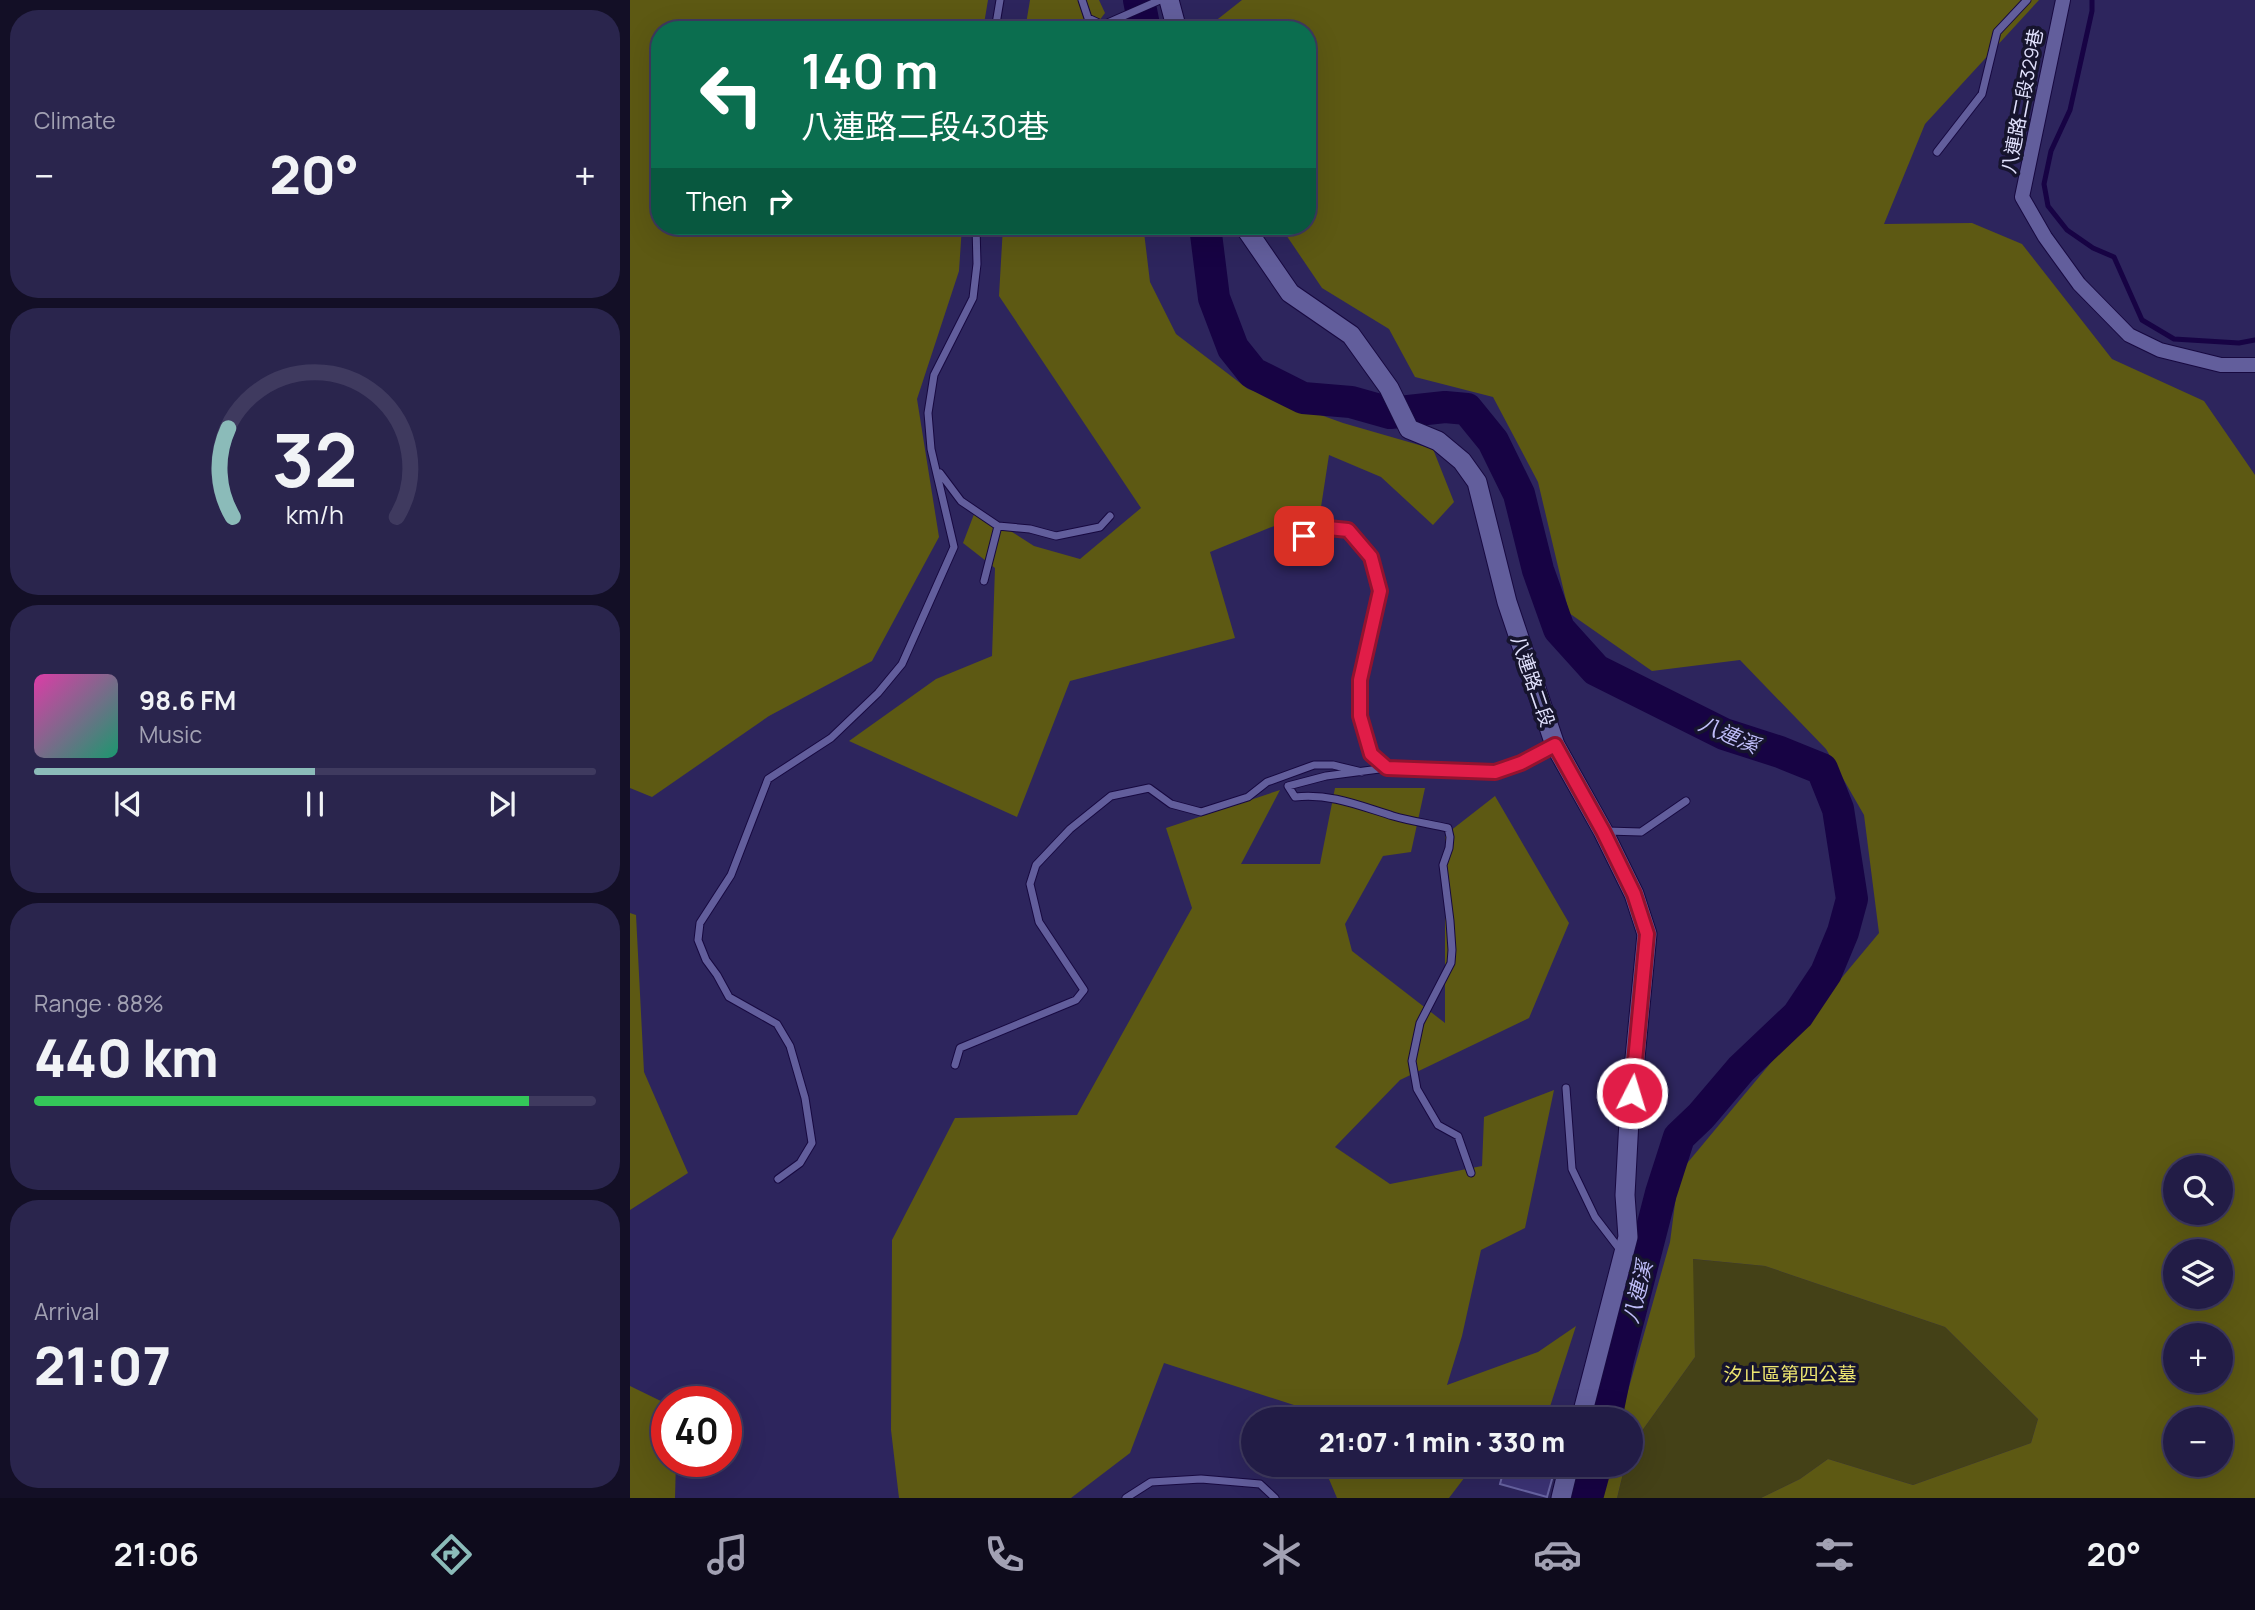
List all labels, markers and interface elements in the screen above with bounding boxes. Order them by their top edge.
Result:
street label: 八連路二段329巷 [1995,26,2049,176]
text: 140 m [801,37,938,104]
icon: left [686,49,777,140]
text: Climate [34,104,116,136]
text: 八連路二段430巷 [801,104,1049,148]
text: 20° [269,139,359,210]
text: − [34,149,55,201]
text: + [574,149,596,201]
icon: right [761,182,799,220]
text: Then [686,183,747,219]
text: 32 [272,410,358,510]
text: km/h [286,497,344,532]
pin [1274,506,1334,566]
icon: arrive [1285,517,1323,555]
street label: 八連路二段 [1505,632,1561,730]
text: 98.6 FM [139,682,236,718]
water label: 八連溪 [1695,709,1766,760]
text: Music [139,718,202,750]
icon: previous [109,785,147,823]
icon: pause [296,785,334,823]
icon: next [483,785,521,823]
text: Range · 88% [34,987,164,1019]
text: 440 km [34,1022,219,1093]
position arrow [1595,1056,1669,1130]
map controls [2163,1155,2233,1477]
button: search [2163,1155,2233,1225]
button: layers [2163,1239,2233,1309]
water label: 八連溪 [1616,1255,1659,1326]
text: Arrival [34,1295,100,1327]
button: + [2163,1323,2233,1393]
text: 21:07 [34,1330,171,1401]
park label: 汐止區第四公墓 [1723,1361,1857,1387]
speed limit sign: 40 [651,1386,742,1477]
button: − [2163,1407,2233,1477]
text: 21:07 · 1 min · 330 m [1319,1424,1565,1460]
icon: directions [427,1530,476,1579]
icon: music [703,1530,752,1579]
icon: phone [980,1530,1029,1579]
icon: climate [1257,1530,1306,1579]
icon: car [1533,1530,1582,1579]
icon: filters [1810,1530,1859,1579]
text: 21:06 [114,1532,199,1576]
text: 20° [2087,1532,2141,1576]

